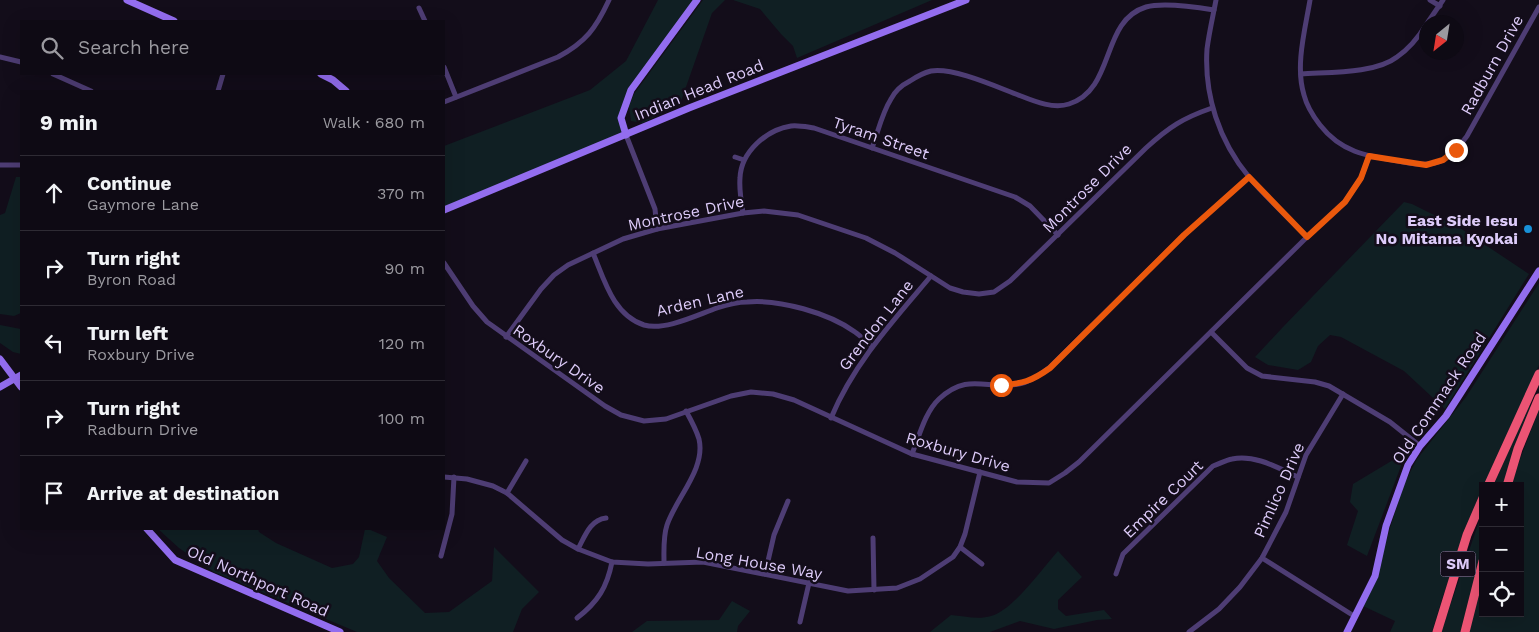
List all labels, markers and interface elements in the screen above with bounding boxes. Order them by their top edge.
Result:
street label: Radburn Drive [1457,12,1527,118]
north arrow [1419,15,1464,60]
search box [20,20,445,75]
icon: search [38,34,66,62]
text: Search here [78,36,189,59]
street label: Indian Head Road [632,55,766,125]
text: 9 min [40,110,98,135]
text: Walk · 680 m [323,113,425,132]
street label: Tyram Street [830,113,932,163]
street label: Montrose Drive [1038,139,1136,237]
route end [1445,139,1468,162]
text: Continue [87,172,171,195]
icon: ahead [40,179,68,207]
text: 370 m [377,184,425,203]
street label: Montrose Drive [626,191,746,235]
text: Gaymore Lane [87,195,199,214]
place label: East Side Iesu No Mitama Kyokai [1376,211,1518,248]
marker: East Side Iesu No Mitama Kyokai [1522,223,1534,235]
text: Turn right [87,247,180,270]
icon: right [40,254,68,282]
text: 90 m [384,259,425,278]
text: Byron Road [87,270,176,289]
street label: Grendon Lane [835,276,917,374]
street label: Arden Lane [654,282,746,320]
street label: Roxbury Drive [509,320,609,398]
text: Turn left [87,322,168,345]
icon: left [40,329,68,357]
street label: Old Commack Road [1388,329,1490,467]
text: 120 m [379,334,425,353]
text: Roxbury Drive [87,345,195,364]
route start [990,374,1013,397]
text: Turn right [87,397,180,420]
icon: right [40,404,68,432]
text: 100 m [378,409,425,428]
text: Radburn Drive [87,420,198,439]
street label: Roxbury Drive [904,428,1012,476]
street label: Pimlico Drive [1250,439,1308,541]
street label: Empire Court [1119,456,1207,542]
icon: arrive [40,479,68,507]
text: Arrive at destination [87,482,279,505]
map controls [1479,482,1524,617]
button: + [1479,482,1524,527]
button: − [1479,527,1524,572]
street label: Old Northport Road [184,541,332,621]
street label: Long House Way [694,543,825,584]
road number: SM [1440,552,1476,576]
button: locate [1479,572,1524,617]

